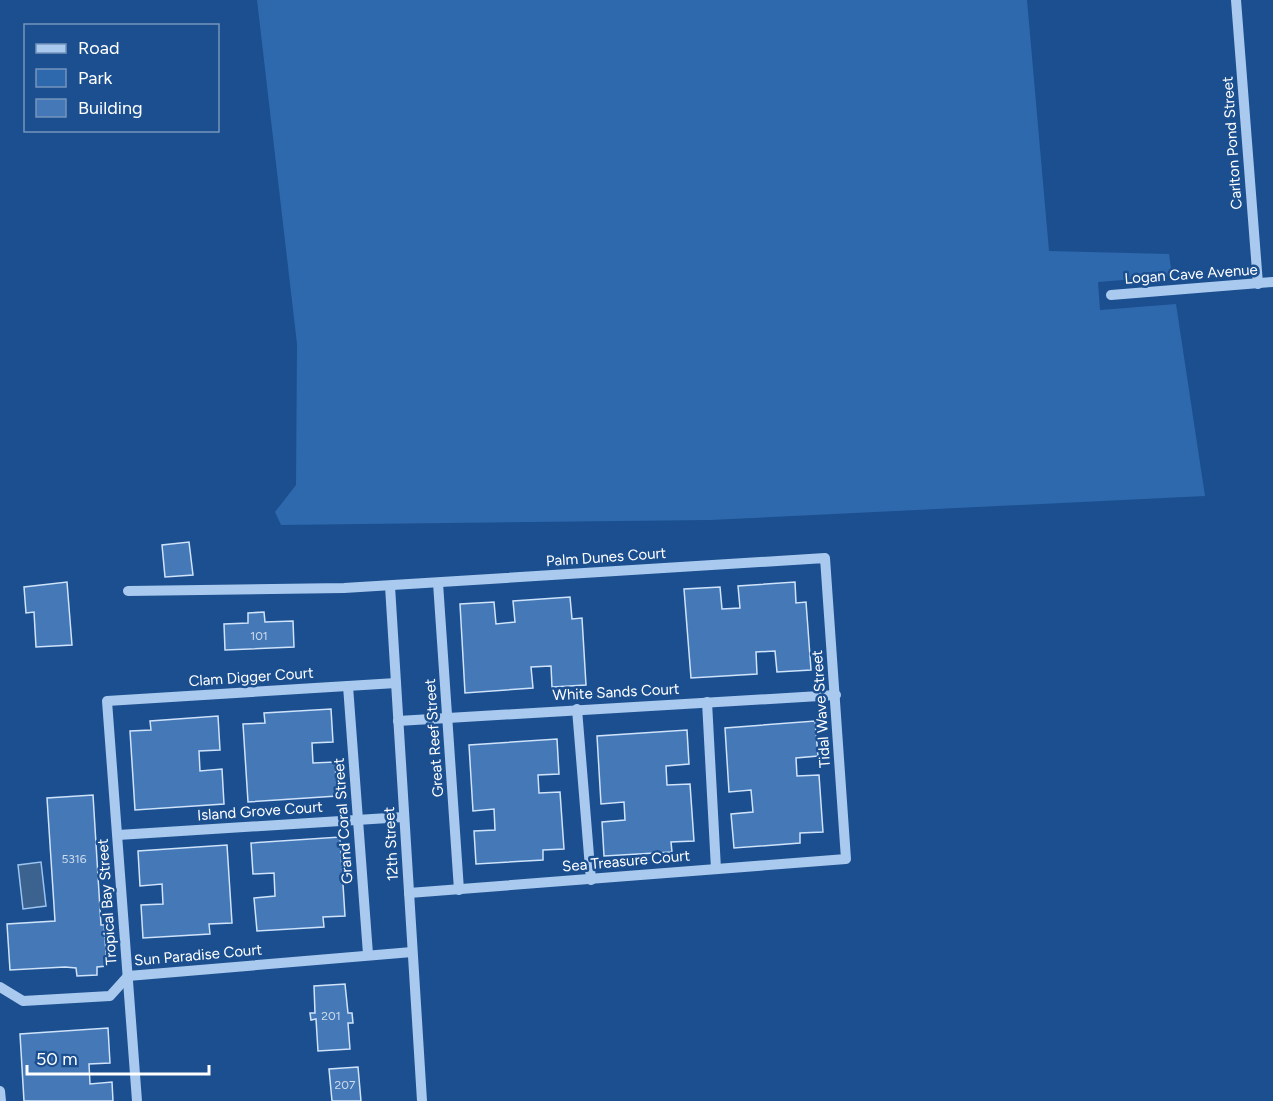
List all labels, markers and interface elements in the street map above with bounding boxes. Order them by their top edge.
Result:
legend [24,24,219,132]
text: Road [78,37,119,59]
text: Park [78,67,113,89]
street label: Carlton Pond Street [1218,76,1246,210]
text: Building [78,97,143,119]
street label: Logan Cave Avenue [1124,260,1258,288]
street label: Palm Dunes Court [545,544,667,570]
house number: 101 [250,629,268,643]
street label: Tidal Wave Street [808,649,834,769]
street label: Clam Digger Court [188,664,314,690]
street label: Great Reef Street [421,678,447,798]
street label: White Sands Court [552,680,680,704]
street label: Grand Coral Street [330,757,356,885]
street label: Island Grove Court [197,798,324,824]
street label: 12th Street [380,806,402,882]
street label: Tropical Bay Street [94,838,120,966]
street label: Sea Treasure Court [561,846,691,876]
house number: 5316 [61,852,87,866]
street label: Sun Paradise Court [133,940,263,970]
house number: 201 [321,1009,341,1023]
scale bar [27,1038,208,1076]
text: 50 m [36,1048,78,1070]
house number: 207 [335,1078,356,1092]

